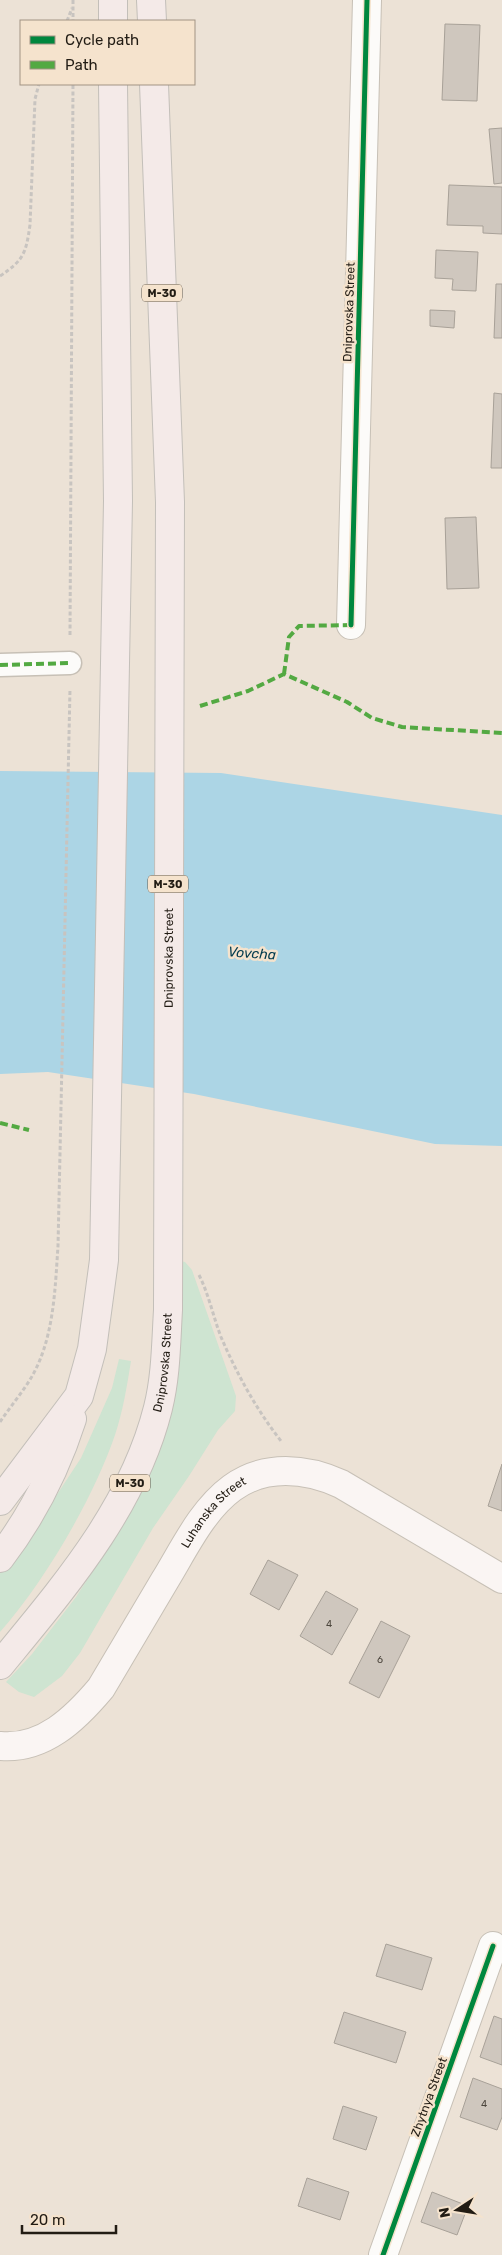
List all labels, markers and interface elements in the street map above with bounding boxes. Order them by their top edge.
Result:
legend [20,20,195,85]
text: Cycle path [65,31,139,49]
text: Path [65,56,98,74]
street label: Dniprovska Street [340,262,358,362]
road number: М-30 [142,284,182,302]
road number: М-30 [148,876,188,892]
street label: Dniprovska Street [162,908,176,1008]
water label: Vovcha [227,943,277,964]
street label: Dniprovska Street [150,1312,175,1414]
street label: Luhanska Street [178,1474,249,1551]
road number: М-30 [110,1475,150,1492]
house number: 4 [326,1618,332,1630]
house number: 6 [377,1654,383,1666]
street label: Zhytnya Street [408,2055,450,2139]
house number: 4 [481,2098,487,2110]
north arrow [432,2185,482,2235]
scale bar [22,2202,116,2234]
text: N [435,2206,454,2219]
text: 20 m [30,2211,65,2229]

